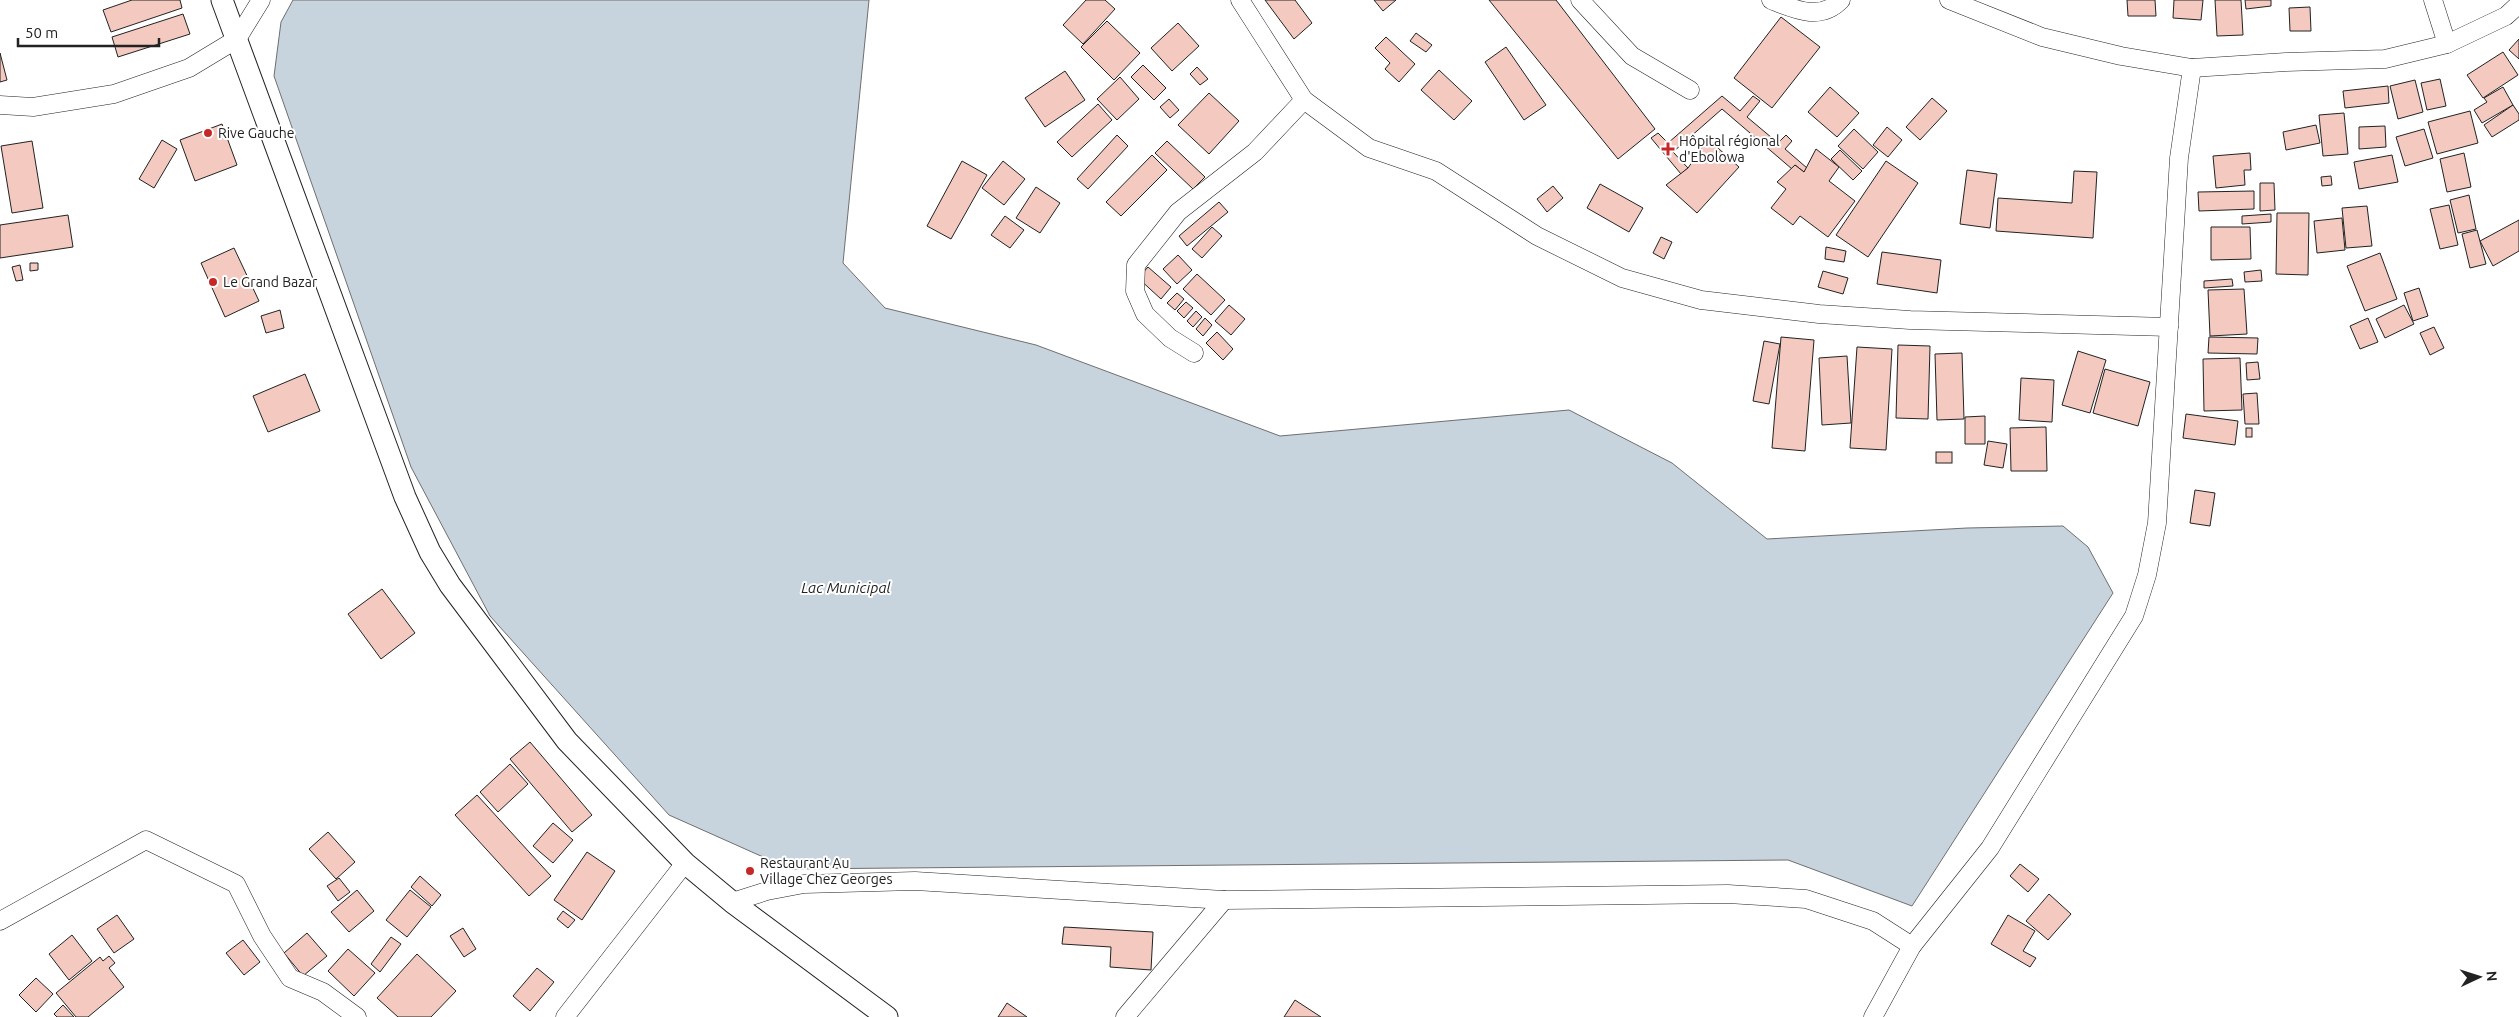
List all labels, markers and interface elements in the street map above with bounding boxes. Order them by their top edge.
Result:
scale bar [18,15,159,47]
text: 50 m [25,24,58,41]
place label: Rive Gauche [218,125,295,141]
marker: Rive Gauche [202,127,214,139]
place label: Hôpital régional d'Ebolowa [1679,133,1780,165]
marker: Hôpital régional d'Ebolowa [1661,142,1675,156]
place label: Le Grand Bazar [223,274,318,290]
marker: Le Grand Bazar [207,276,219,288]
water label: Lac Municipal [801,579,891,596]
place label: Restaurant Au Village Chez Georges [760,855,893,887]
marker: Restaurant Au Village Chez Georges [744,865,756,877]
north arrow [2454,952,2504,1002]
text: N [2484,970,2500,982]

